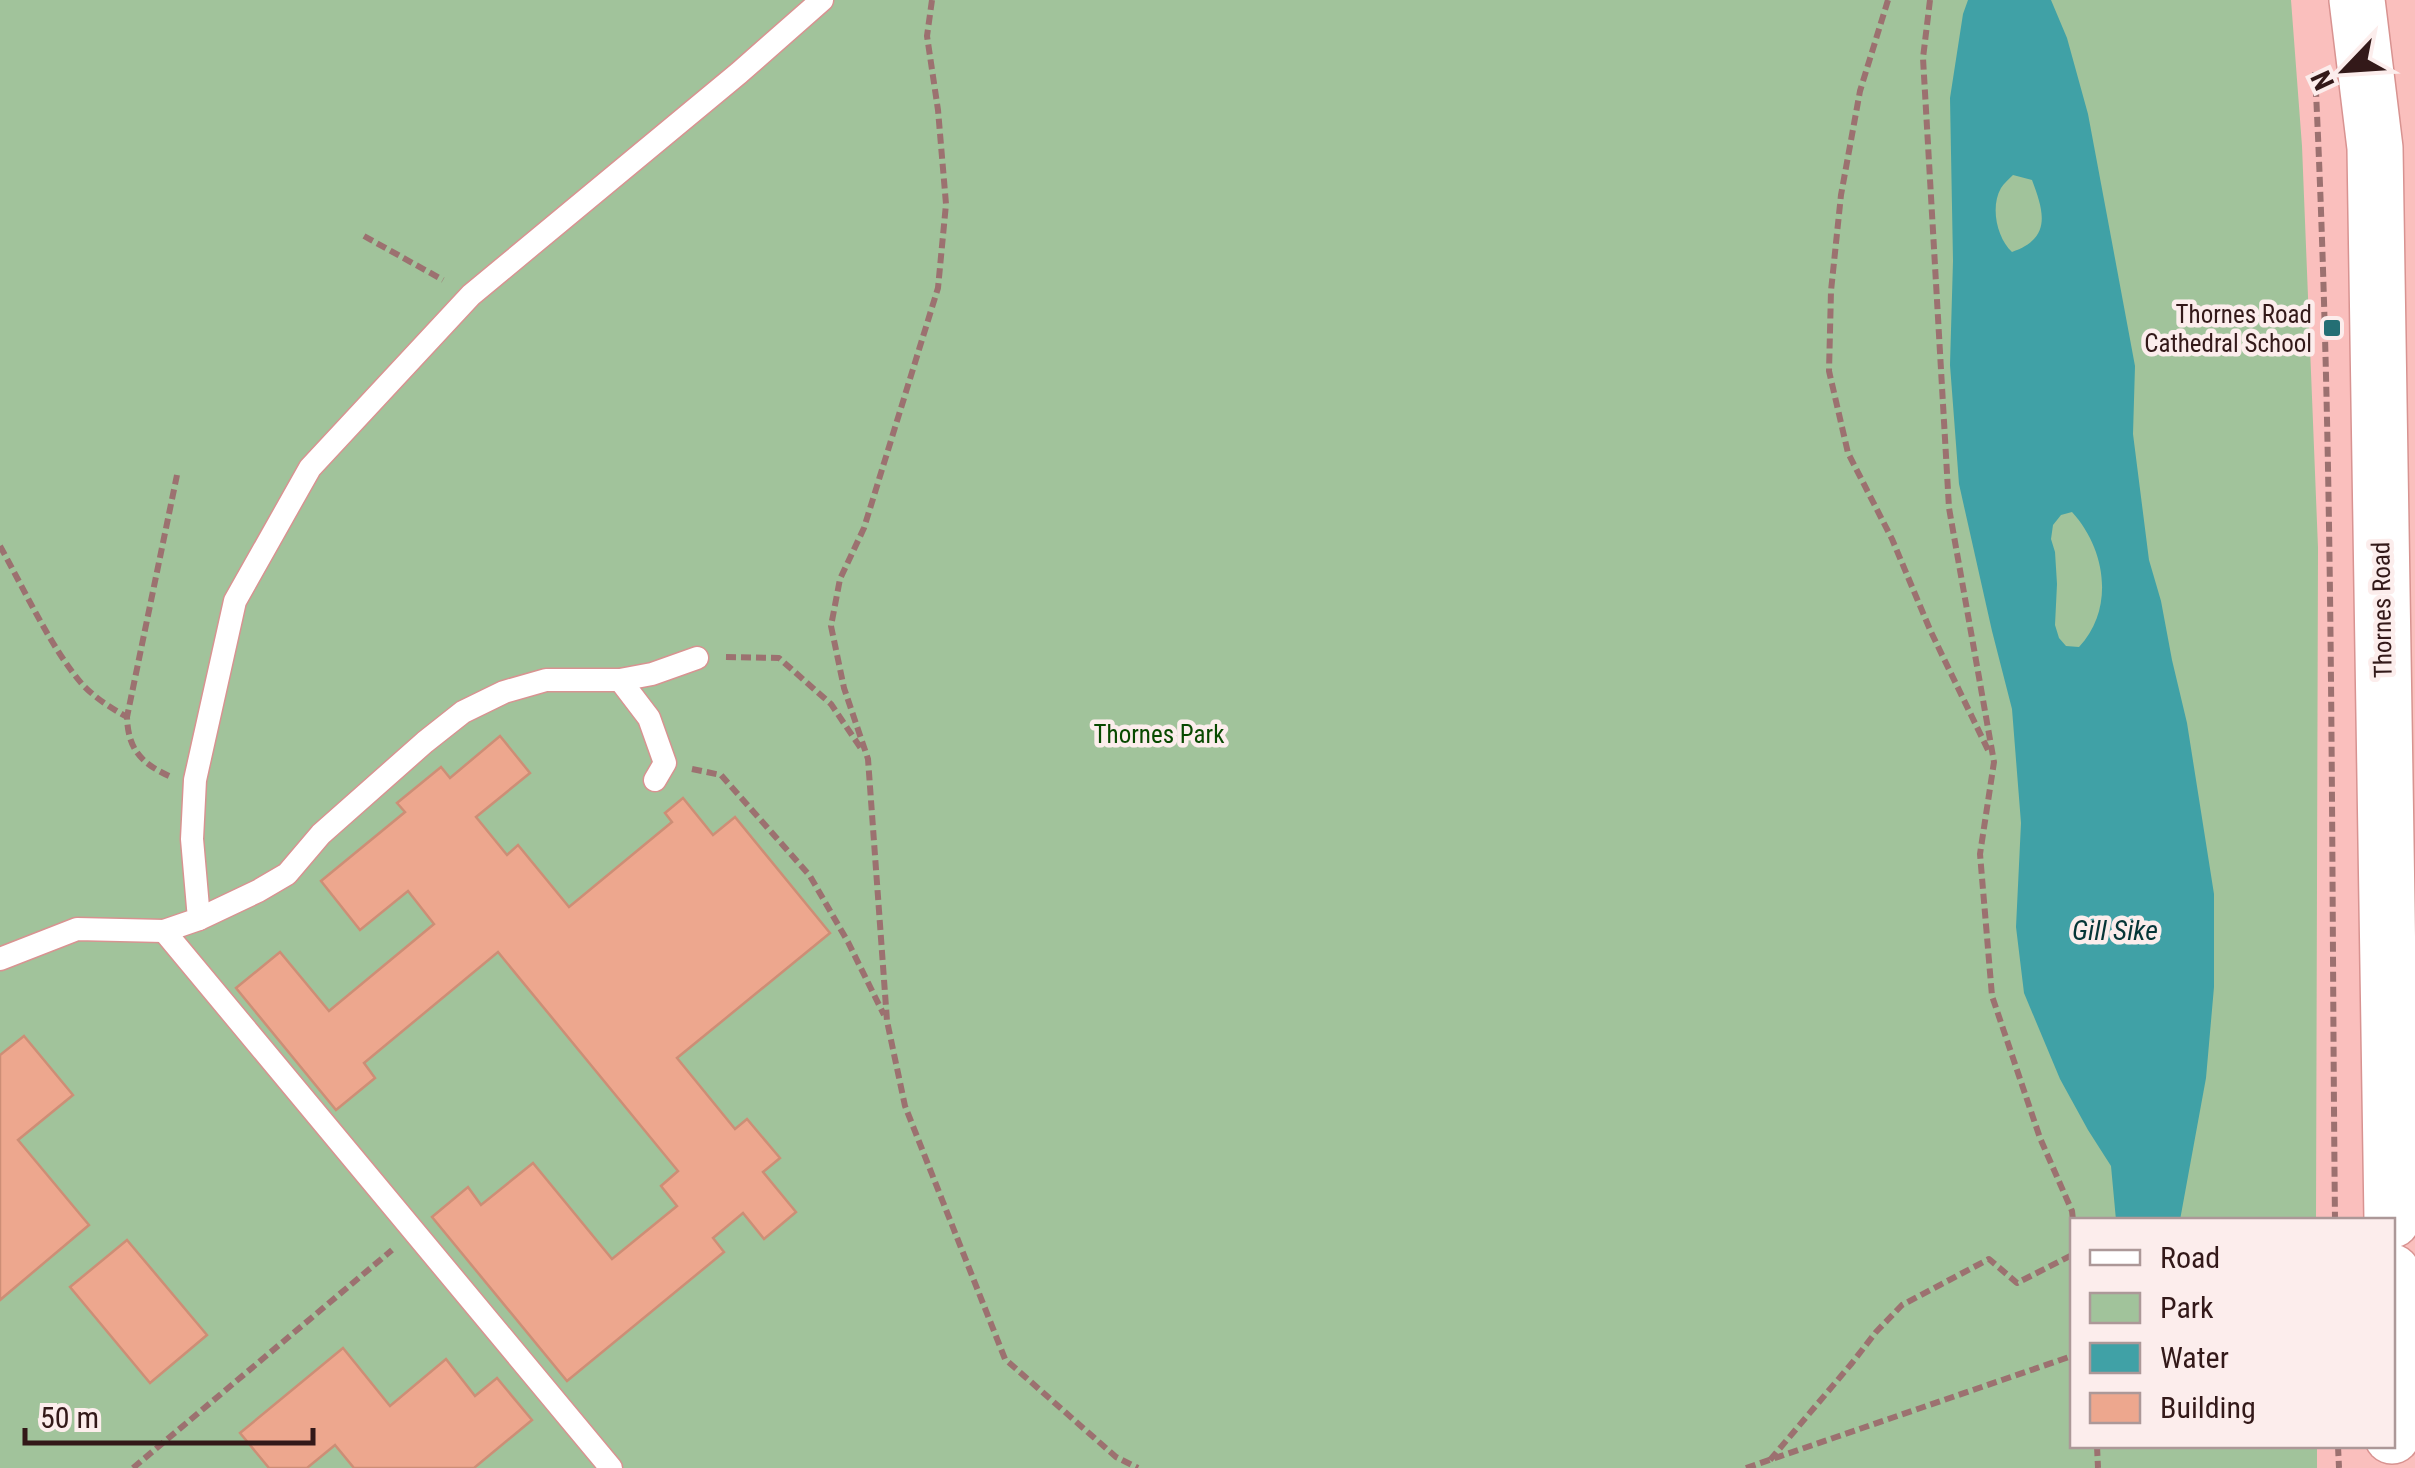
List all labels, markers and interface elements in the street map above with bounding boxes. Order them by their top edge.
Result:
north arrow [2295,20,2395,120]
text: N [2304,66,2341,95]
place label: Thornes Road Cathedral School [2144,300,2312,358]
marker: Thornes Road Cathedral School [2321,317,2343,339]
street label: Thornes Road [2366,542,2398,678]
park label: Thornes Park [1094,720,1225,749]
water label: Gill Sike [2072,914,2158,947]
legend [2070,1218,2395,1448]
text: Road [2160,1240,2220,1275]
text: Park [2160,1290,2214,1325]
text: Water [2160,1340,2229,1375]
scale bar [25,1383,312,1445]
text: Building [2160,1390,2256,1425]
text: 50 m [40,1400,99,1435]

